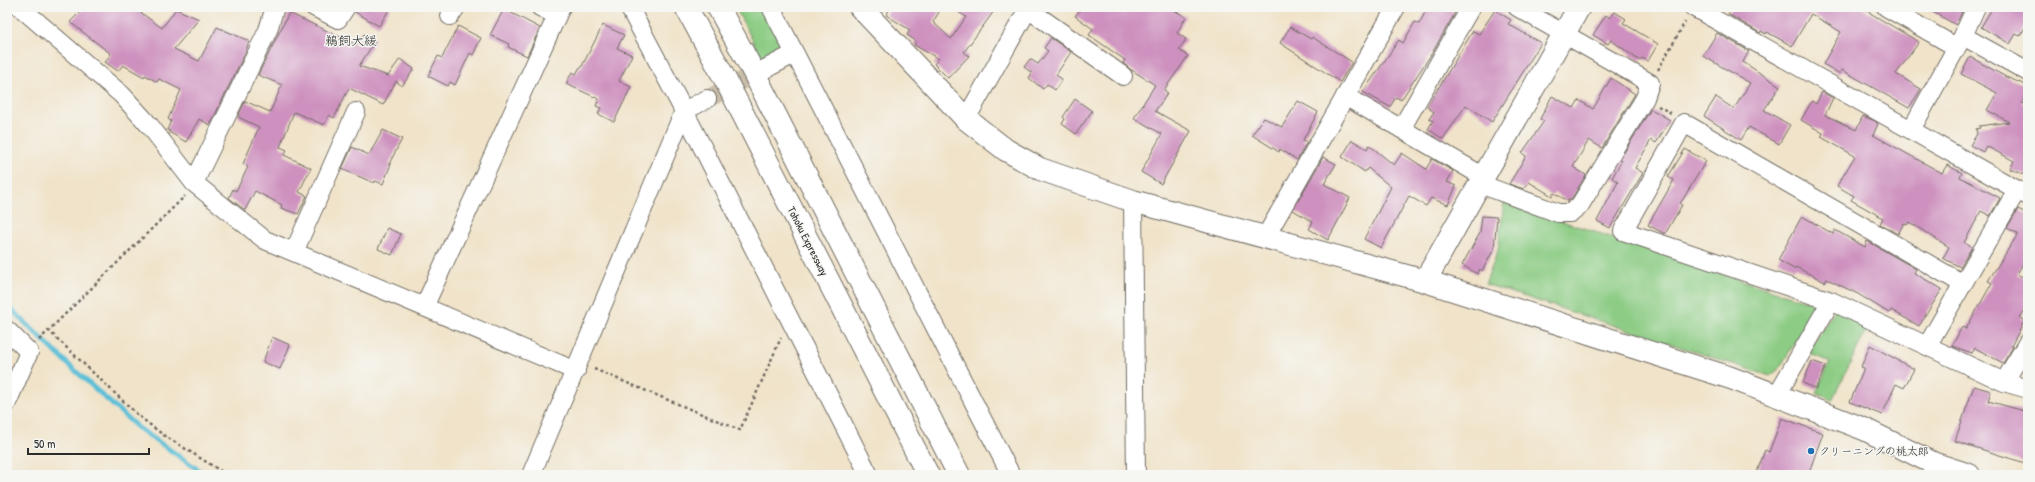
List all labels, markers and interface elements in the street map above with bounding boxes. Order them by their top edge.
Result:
district label: 鵜飼大緩 [325,31,377,49]
street label: Tohoku Expressway [785,204,832,278]
scale bar [28,430,149,456]
text: 50 m [34,435,55,452]
place label: クリーニングの桃太郎 [1819,444,1929,458]
marker: クリーニングの桃太郎 [1806,446,1816,456]

